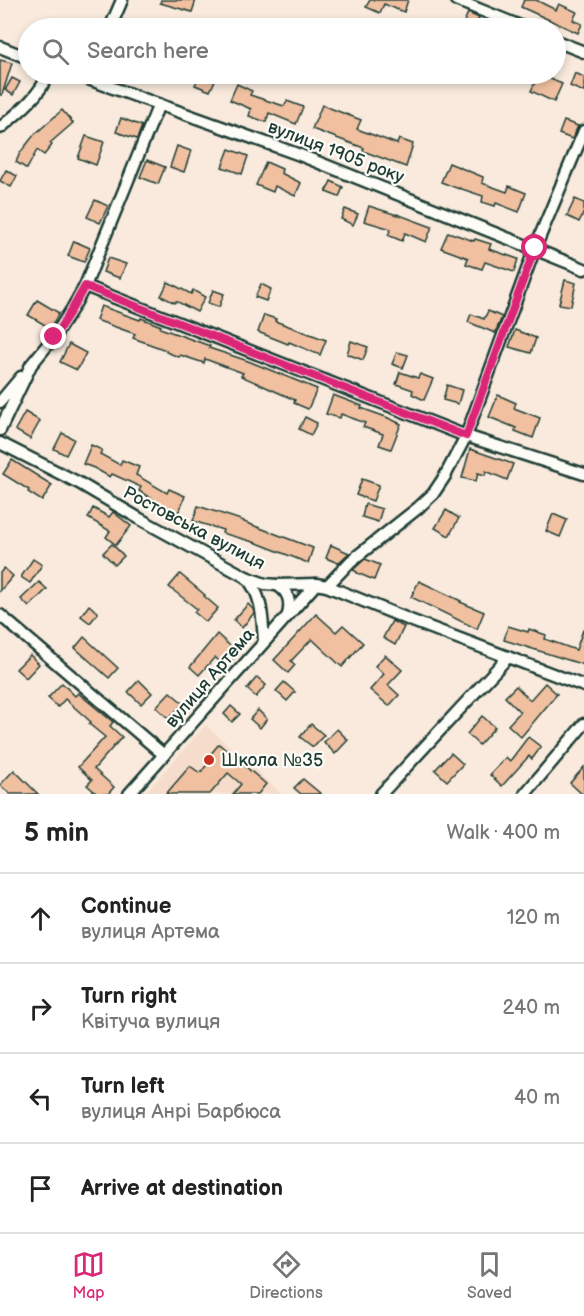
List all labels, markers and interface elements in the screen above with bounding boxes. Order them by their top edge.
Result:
search box [18,18,566,84]
icon: search [39,35,72,68]
text: Search here [87,38,209,65]
street label: вулиця 1905 року [265,116,408,188]
route start [521,234,547,260]
route end [40,323,66,349]
street label: Ростовська вулиця [120,482,268,574]
street label: вулиця Артема [161,624,259,732]
place label: Школа №35 [221,750,323,771]
marker: Школа №35 [202,753,216,767]
text: 5 min [24,818,89,849]
text: Walk · 400 m [447,821,560,845]
text: Continue [81,893,171,920]
icon: ahead [24,902,57,935]
text: 120 m [507,906,560,930]
text: вулиця Артема [81,920,220,944]
text: Turn right [81,983,177,1010]
icon: right [24,992,57,1025]
text: 240 m [503,996,560,1020]
text: Квітуча вулиця [81,1010,220,1034]
text: Turn left [81,1073,165,1100]
icon: left [24,1082,57,1115]
text: 40 m [514,1086,560,1110]
text: вулиця Анрі Барбюса [81,1100,281,1124]
icon: arrive [24,1172,57,1205]
text: Arrive at destination [81,1175,283,1202]
tab: Map [72,1248,105,1303]
tab: Directions [249,1248,323,1303]
tab: Saved [467,1248,512,1303]

